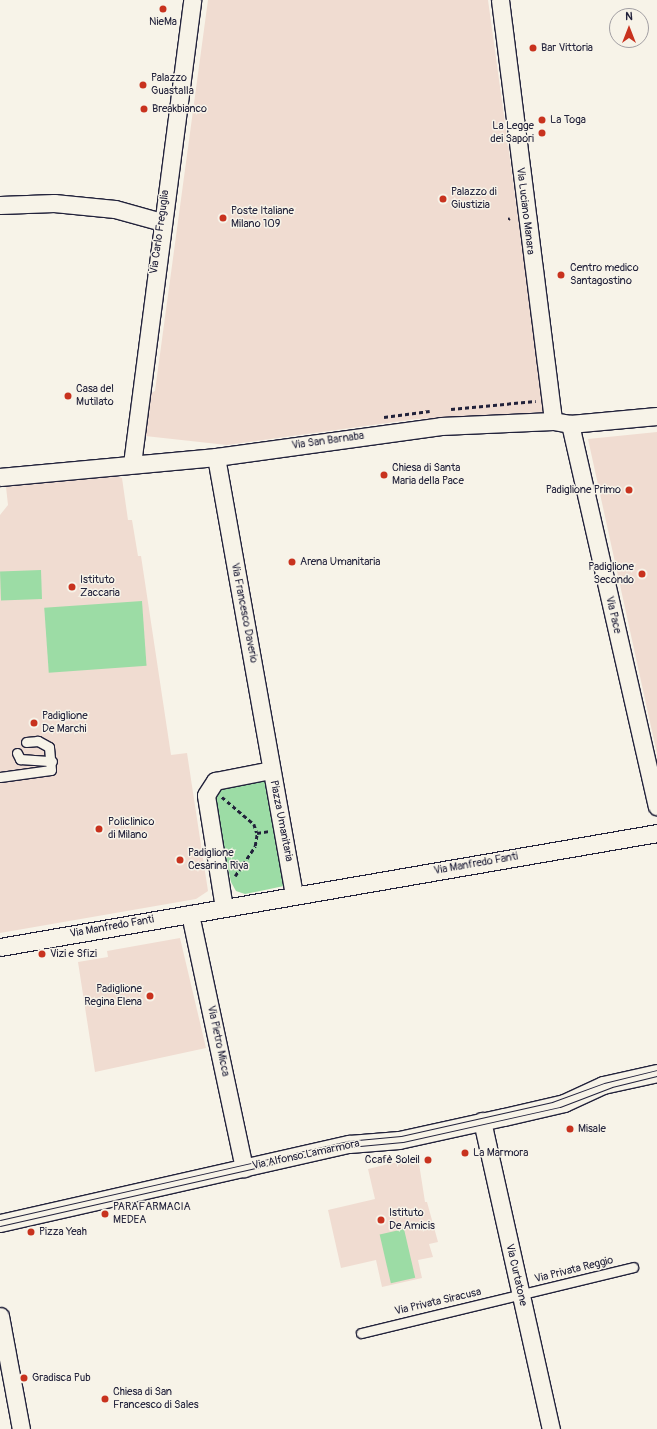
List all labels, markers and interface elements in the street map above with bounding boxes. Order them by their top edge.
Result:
marker: NieMa [158,4,168,14]
north arrow [609,8,649,48]
text: N [625,10,633,23]
place label: NieMa [149,15,177,29]
place label: Bar Vittoria [541,41,593,55]
marker: Bar Vittoria [528,43,538,53]
place label: Palazzo Guastalla [151,72,194,98]
marker: Palazzo Guastalla [138,80,148,90]
place label: Breakbianco [152,102,207,116]
marker: Breakbianco [139,104,149,114]
place label: La Toga [550,113,586,127]
marker: La Toga [537,115,547,125]
place label: La Legge dei Sapori [490,120,534,146]
marker: La Legge dei Sapori [537,128,547,138]
street label: Via Luciano Manara [513,167,537,255]
place label: Palazzo di Giustizia [451,186,497,212]
street label: Via Carlo Freguglia [148,189,172,275]
marker: Palazzo di Giustizia [438,194,448,204]
place label: Poste Italiane Milano 109 [231,205,294,231]
marker: Poste Italiane Milano 109 [218,213,228,223]
place label: Centro medico Santagostino [570,262,639,288]
marker: Centro medico Santagostino [555,269,567,281]
place label: Casa del Mutilato [76,383,114,409]
marker: Casa del Mutilato [63,391,73,401]
street label: Via San Barnaba [291,429,365,453]
place label: Chiesa di Santa Maria della Pace [392,462,464,488]
marker: Chiesa di Santa Maria della Pace [379,470,389,480]
place label: Padiglione Primo [546,483,621,497]
marker: Padiglione Primo [624,485,634,495]
place label: Arena Umanitaria [300,555,380,569]
marker: Arena Umanitaria [287,557,297,567]
place label: Padiglione Secondo [588,561,634,587]
street label: Via Francesco Daverio [228,562,260,664]
marker: Padiglione Secondo [637,569,647,579]
place label: Istituto Zaccaria [80,574,120,600]
marker: Istituto Zaccaria [67,582,77,592]
street label: Via Pace [602,595,624,635]
place label: Padiglione De Marchi [42,710,88,736]
marker: Padiglione De Marchi [29,718,39,728]
street label: Piazza Umanitaria [267,779,295,863]
place label: Policlinico di Milano [108,816,154,842]
marker: Policlinico di Milano [93,823,105,835]
place label: Padiglione Cesarina Riva [188,847,248,873]
street label: Via Manfredo Fanti [433,850,519,878]
marker: Padiglione Cesarina Riva [175,855,185,865]
street label: Via Manfredo Fanti [69,913,155,941]
place label: Vizi e Sfizi [50,947,97,961]
marker: Vizi e Sfizi [37,949,47,959]
place label: Padiglione Regina Elena [84,983,142,1009]
marker: Padiglione Regina Elena [145,991,155,1001]
street label: Via Pietro Micca [204,1004,232,1078]
place label: Misale [578,1122,606,1136]
marker: Misale [565,1124,575,1134]
street label: Via Alfonso Lamarmora [251,1137,361,1173]
place label: La Marmora [473,1146,528,1160]
marker: La Marmora [460,1148,470,1158]
place label: Ccafè Soleil [365,1153,420,1167]
marker: Ccafè Soleil [423,1155,433,1165]
place label: PARAFARMACIA MEDEA [113,1201,191,1227]
place label: Istituto De Amicis [389,1207,435,1233]
marker: PARAFARMACIA MEDEA [100,1209,110,1219]
marker: Istituto De Amicis [376,1215,386,1225]
place label: Pizza Yeah [39,1225,87,1239]
marker: Pizza Yeah [26,1227,36,1237]
street label: Via Curtatone [502,1243,530,1307]
street label: Via Privata Reggio [533,1254,615,1286]
street label: Via Privata Siracusa [393,1286,483,1318]
place label: Gradisca Pub [32,1371,91,1385]
marker: Gradisca Pub [19,1373,29,1383]
place label: Chiesa di San Francesco di Sales [113,1386,199,1412]
marker: Chiesa di San Francesco di Sales [100,1394,110,1404]

